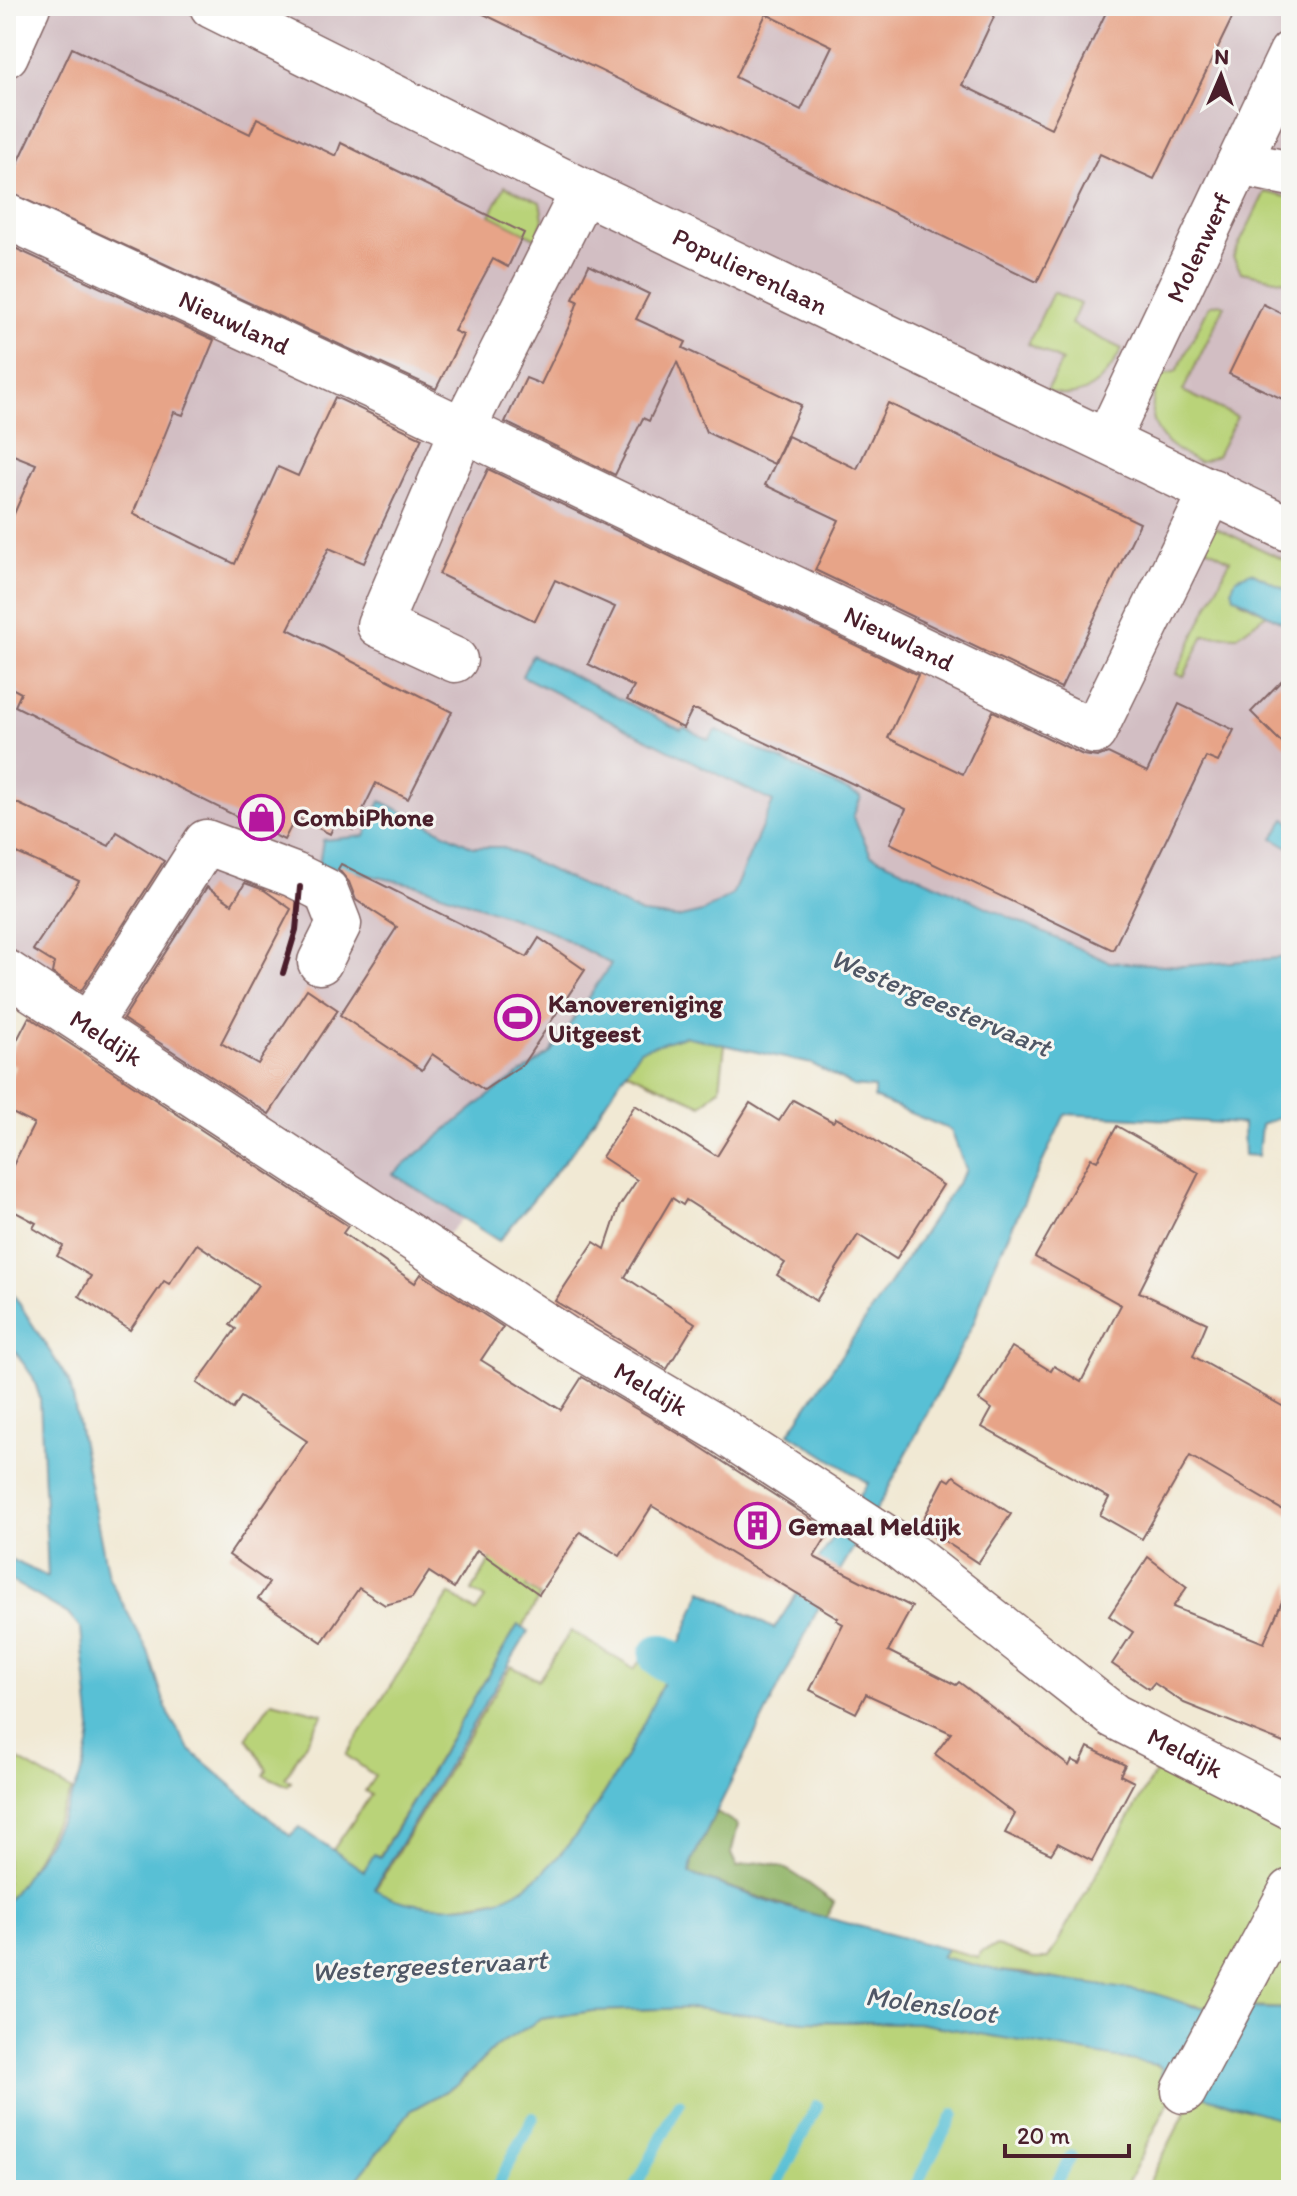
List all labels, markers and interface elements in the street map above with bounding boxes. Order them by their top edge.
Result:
north arrow [1181,36,1261,116]
text: N [1214,43,1230,70]
street label: Molenwerf [1159,187,1238,308]
street label: Populierenlaan [667,220,833,322]
street label: Nieuwland [174,283,296,362]
street label: Nieuwland [839,598,960,679]
shop icon: CombiPhone [238,793,286,841]
place label: CombiPhone [293,801,434,833]
water label: Westergeestervaart [826,940,1059,1065]
place label: Kanovereniging Uitgeest [548,987,723,1049]
sports icon: Kanovereniging Uitgeest [493,994,541,1042]
street label: Meldijk [64,1002,149,1074]
street label: Meldijk [608,1354,694,1423]
building icon: Gemaal Meldijk [733,1502,781,1550]
place label: Gemaal Meldijk [788,1510,961,1542]
street label: Meldijk [1142,1720,1229,1786]
water label: Westergeestervaart [310,1942,550,1988]
water label: Molensloot [863,1978,1001,2030]
scale bar [1005,2108,1129,2158]
text: 20 m [1017,2121,1070,2150]

